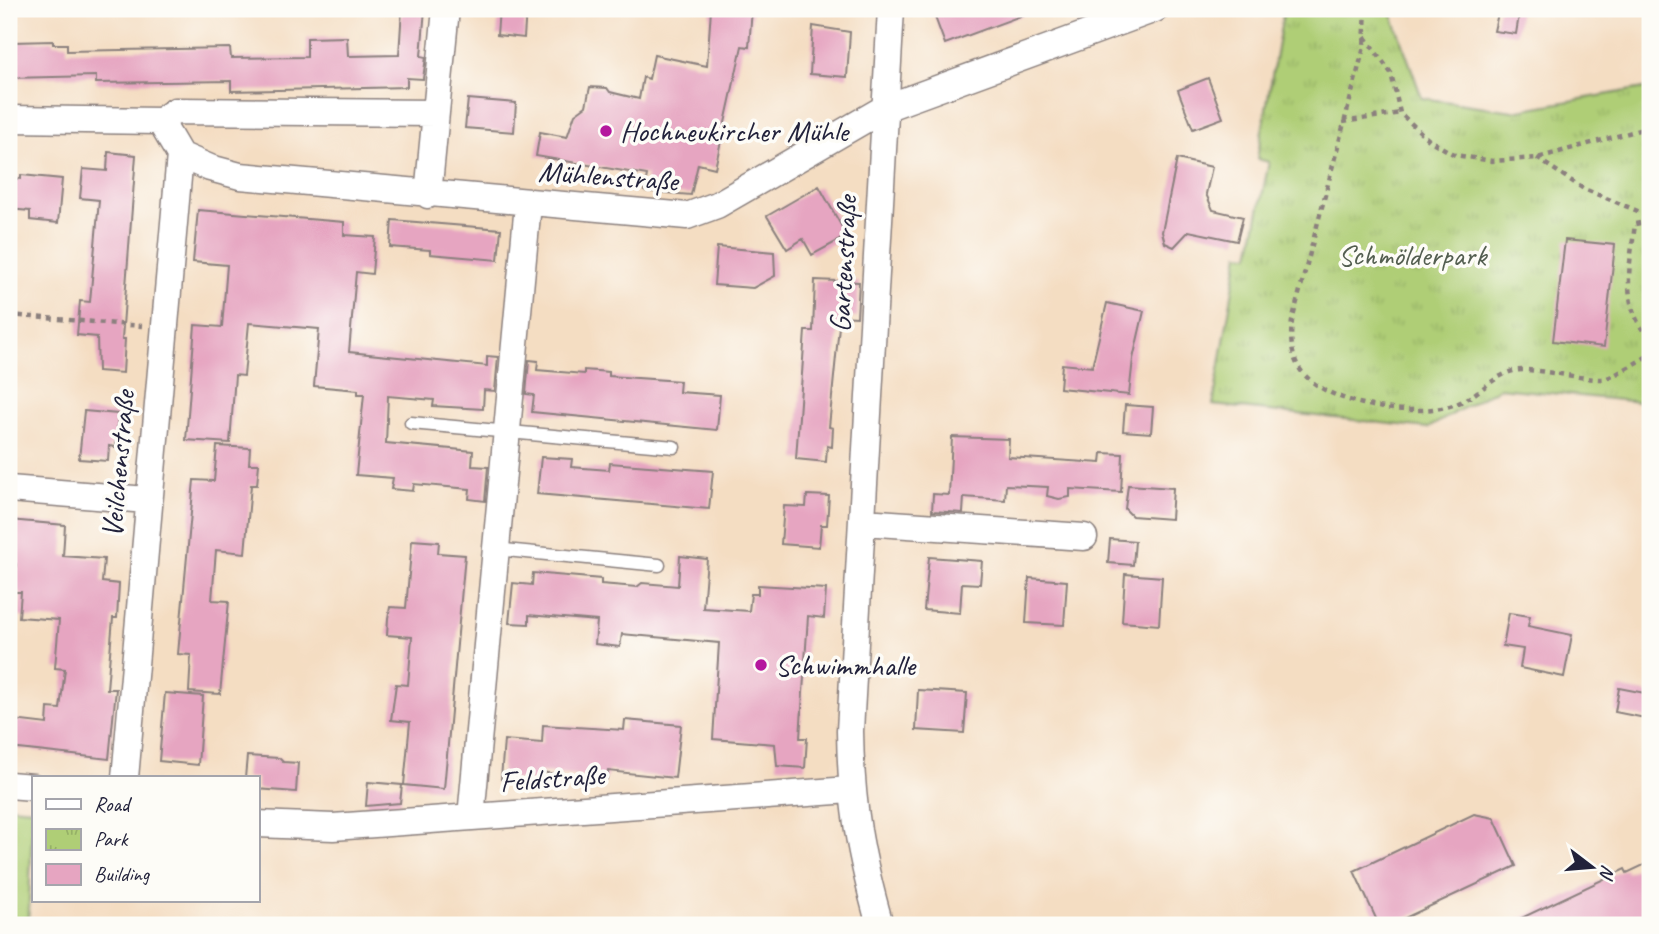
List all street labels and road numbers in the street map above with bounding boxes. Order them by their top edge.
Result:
street label: Mühlenstraße [537,152,681,200]
street label: Gartenstraße [820,193,866,333]
street label: Veilchenstraße [93,387,144,539]
street label: Feldstraße [498,755,608,801]

